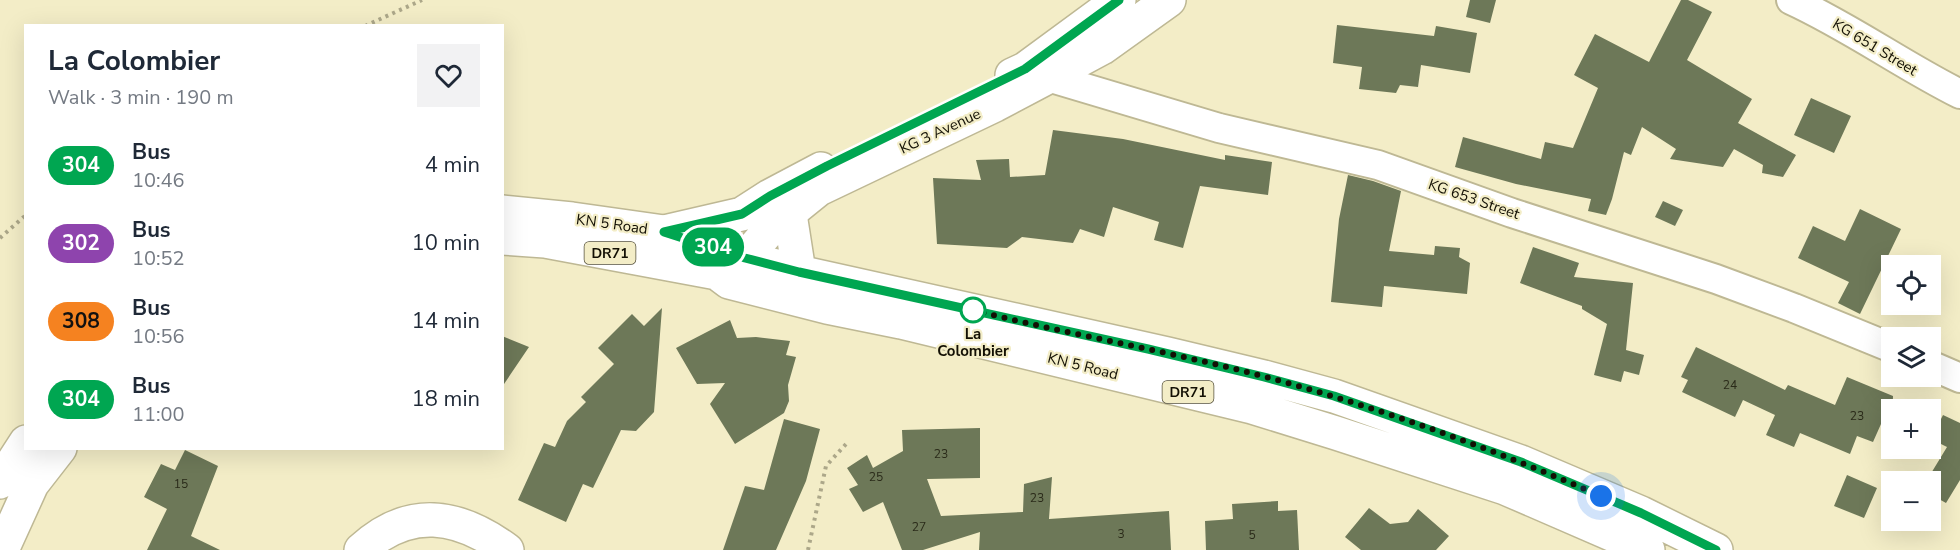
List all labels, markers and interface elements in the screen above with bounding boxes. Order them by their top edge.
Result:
street label: KG 651 Street [1829,14,1922,81]
text: La Colombier [48,42,220,80]
button: heart [417,44,480,107]
text: Walk · 3 min · 190 m [48,84,234,111]
street label: KG 3 Avenue [896,103,984,159]
text: Bus [132,137,171,167]
text: 4 min [425,150,480,180]
text: 304 [62,151,100,179]
text: 10:46 [132,167,185,194]
street label: KG 653 Street [1426,174,1523,224]
street label: KN 5 Road [575,209,649,239]
text: Bus [132,215,171,245]
text: 10 min [412,228,480,258]
line badge: 304 [678,228,748,266]
text: 302 [62,229,100,257]
text: 304 [694,233,732,261]
road number: DR71 [584,242,636,264]
text: 10:52 [132,245,185,272]
map controls [1881,255,1941,531]
button: locate [1881,255,1941,315]
text: Bus [132,293,171,323]
marker: La Colombier [960,297,986,323]
text: 14 min [412,306,480,336]
text: 308 [62,307,100,335]
text: 10:56 [132,323,185,350]
place label: La Colombier [937,324,1009,361]
button: layers [1881,327,1941,387]
street label: KN 5 Road [1046,348,1120,384]
text: Bus [132,371,171,401]
house number: 24 [1723,377,1737,393]
road number: DR71 [1162,381,1214,403]
text: 18 min [412,384,480,414]
text: 304 [62,385,100,413]
button: + [1881,399,1941,459]
text: 11:00 [132,401,185,428]
house number: 23 [1850,408,1864,424]
house number: 23 [934,446,948,462]
house number: 25 [869,469,883,485]
button: − [1881,471,1941,531]
house number: 15 [174,476,188,492]
your location [1586,481,1616,511]
house number: 23 [1030,490,1044,506]
house number: 27 [912,519,926,535]
house number: 3 [1117,526,1125,542]
house number: 5 [1248,527,1256,543]

